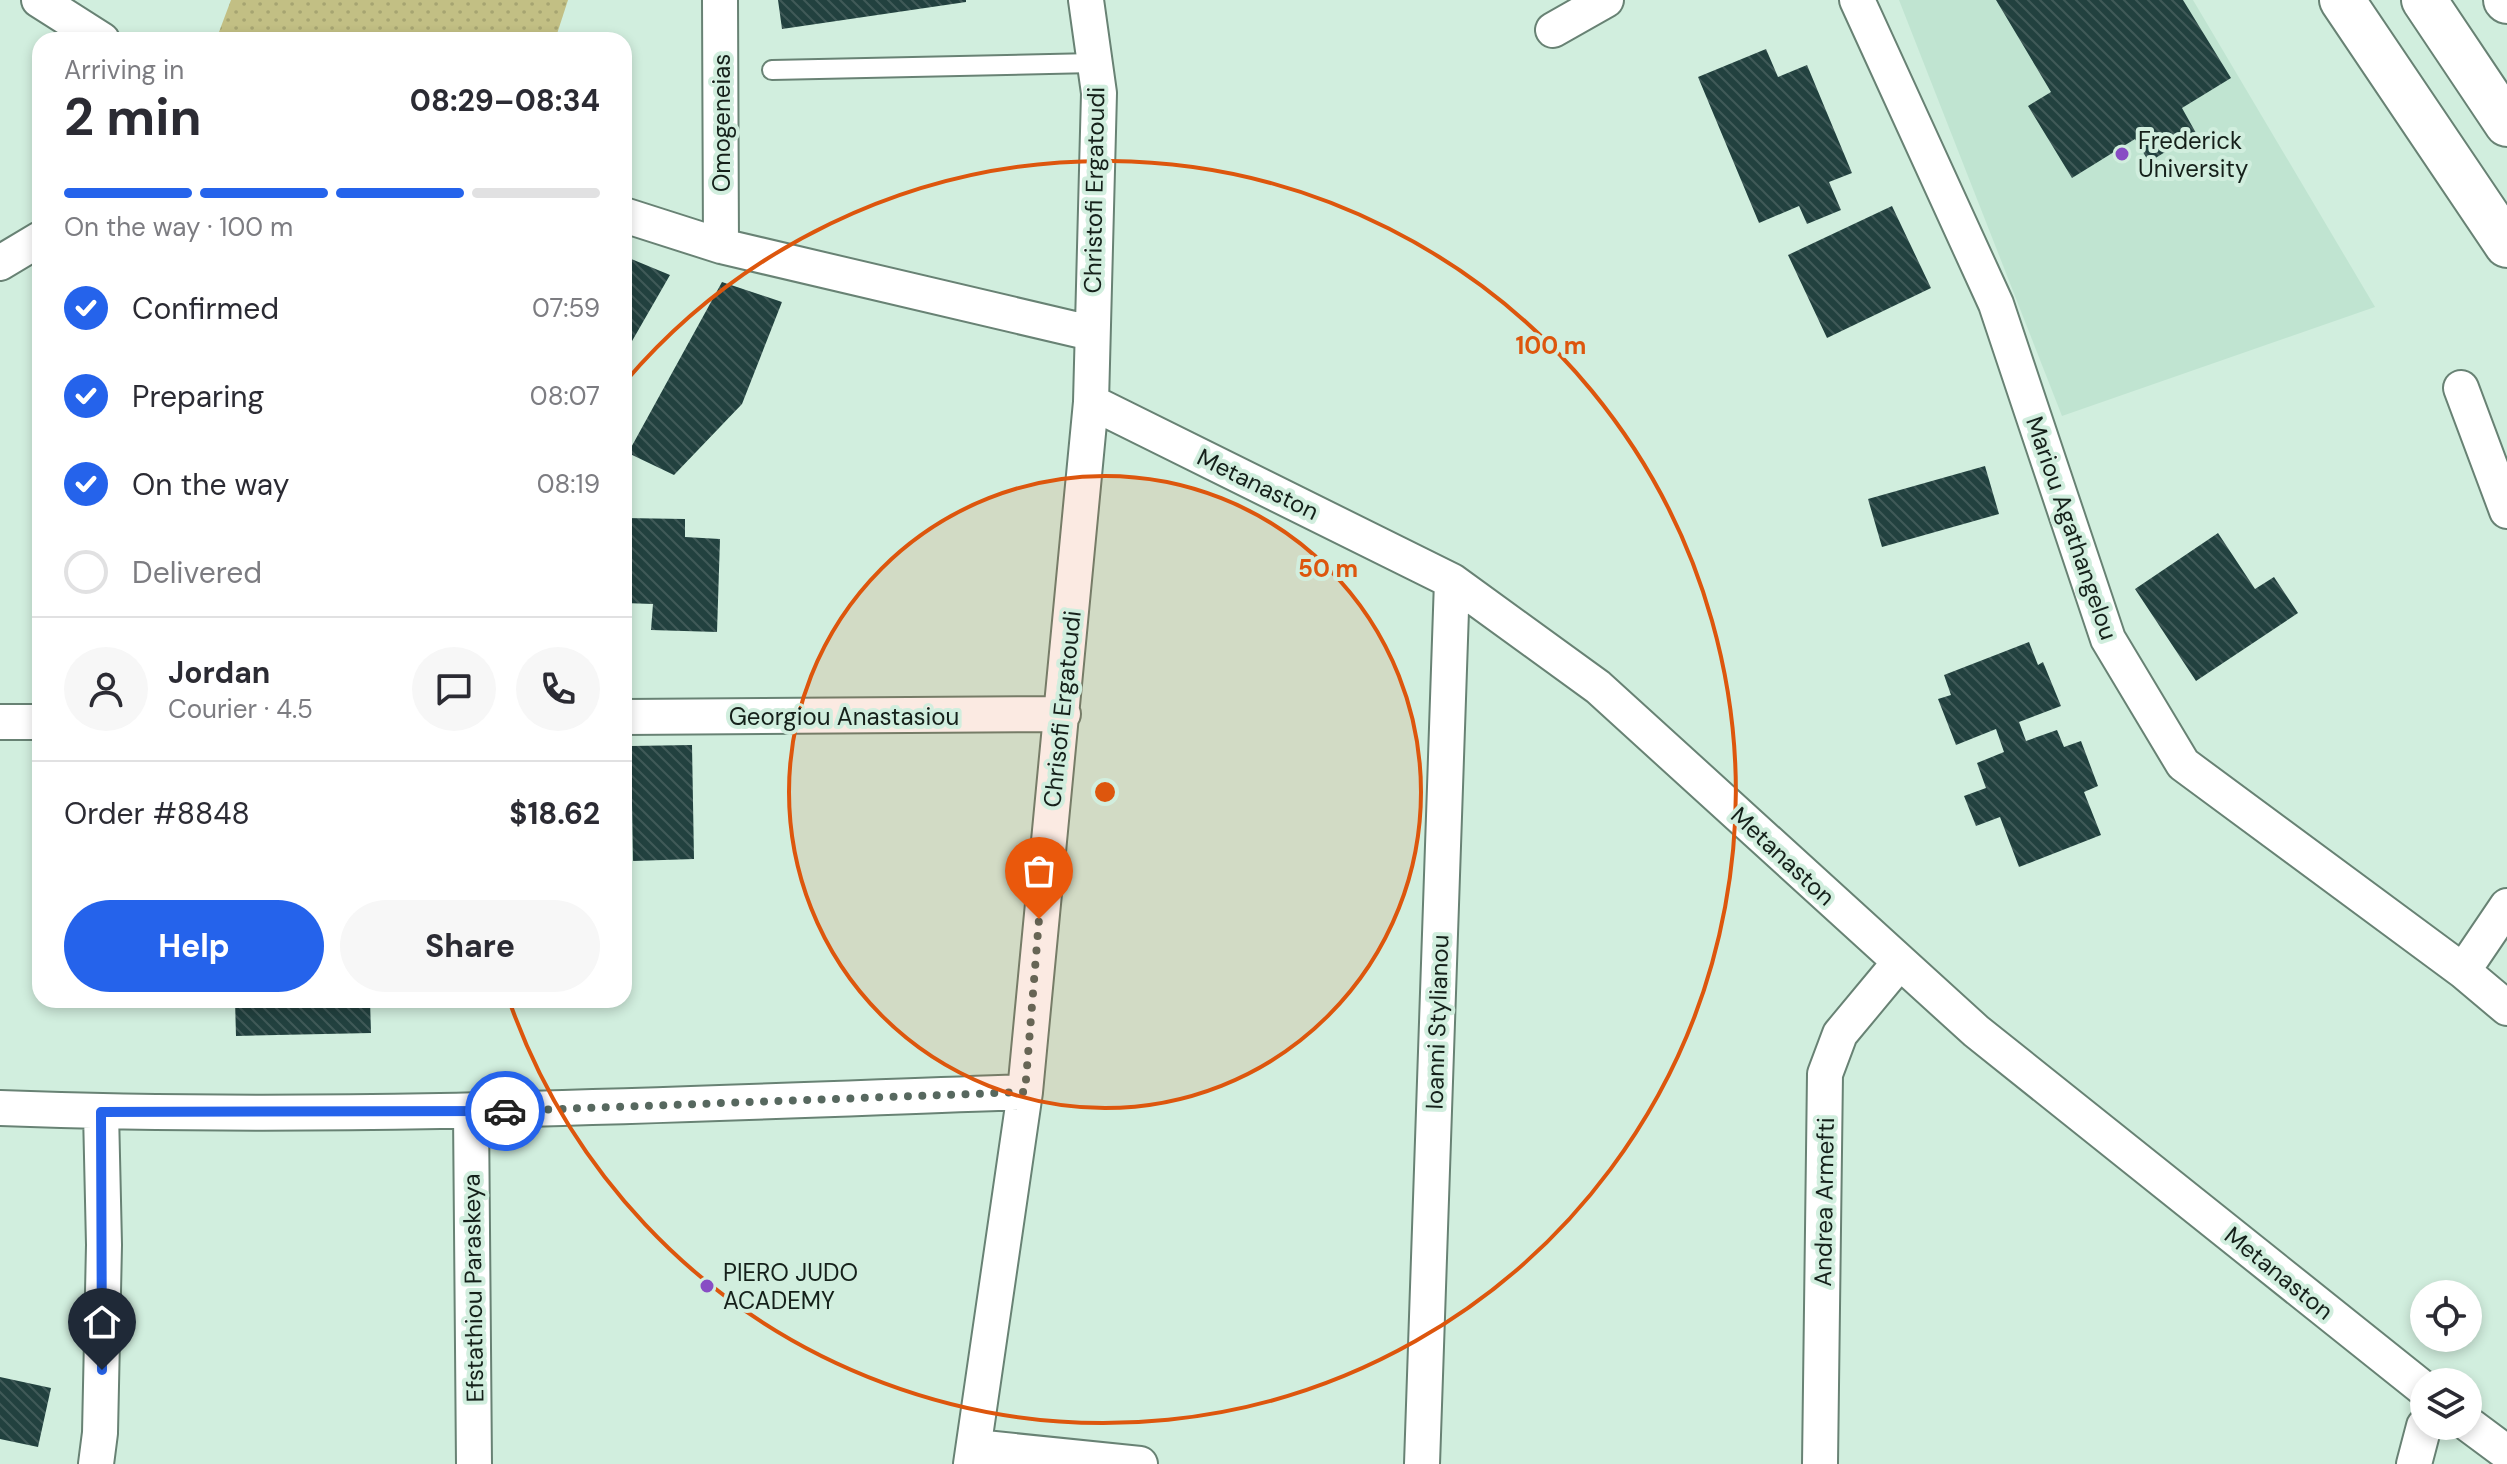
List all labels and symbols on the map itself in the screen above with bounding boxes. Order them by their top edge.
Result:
street label: Omogeneias [706,54,737,192]
street label: Christofi Ergatoudi [1077,86,1111,294]
place label: Frederick University [2138,125,2248,184]
marker: Frederick University [2113,145,2131,163]
text: 100 m [1516,330,1586,361]
street label: Mariou Agathangelou [2019,412,2125,644]
street label: Metanaston [1192,441,1324,527]
text: 50 m [1298,553,1358,584]
street label: Chrisofi Ergatoudi [1036,609,1088,809]
street label: Georgiou Anastasiou [729,701,959,732]
centre of rings [1091,778,1119,806]
street label: Metanaston [1724,800,1842,912]
pin [1005,837,1073,919]
street label: Ioanni Stylianou [1418,934,1456,1110]
courier [465,1071,545,1151]
street label: Andrea Armefti [1807,1117,1841,1287]
street label: Efstathiou Paraskeya [456,1173,490,1403]
street label: Metanaston [2218,1220,2340,1326]
place label: PIERO JUDO ACADEMY [723,1257,858,1316]
marker: PIERO JUDO ACADEMY [698,1277,716,1295]
pin [68,1288,136,1370]

